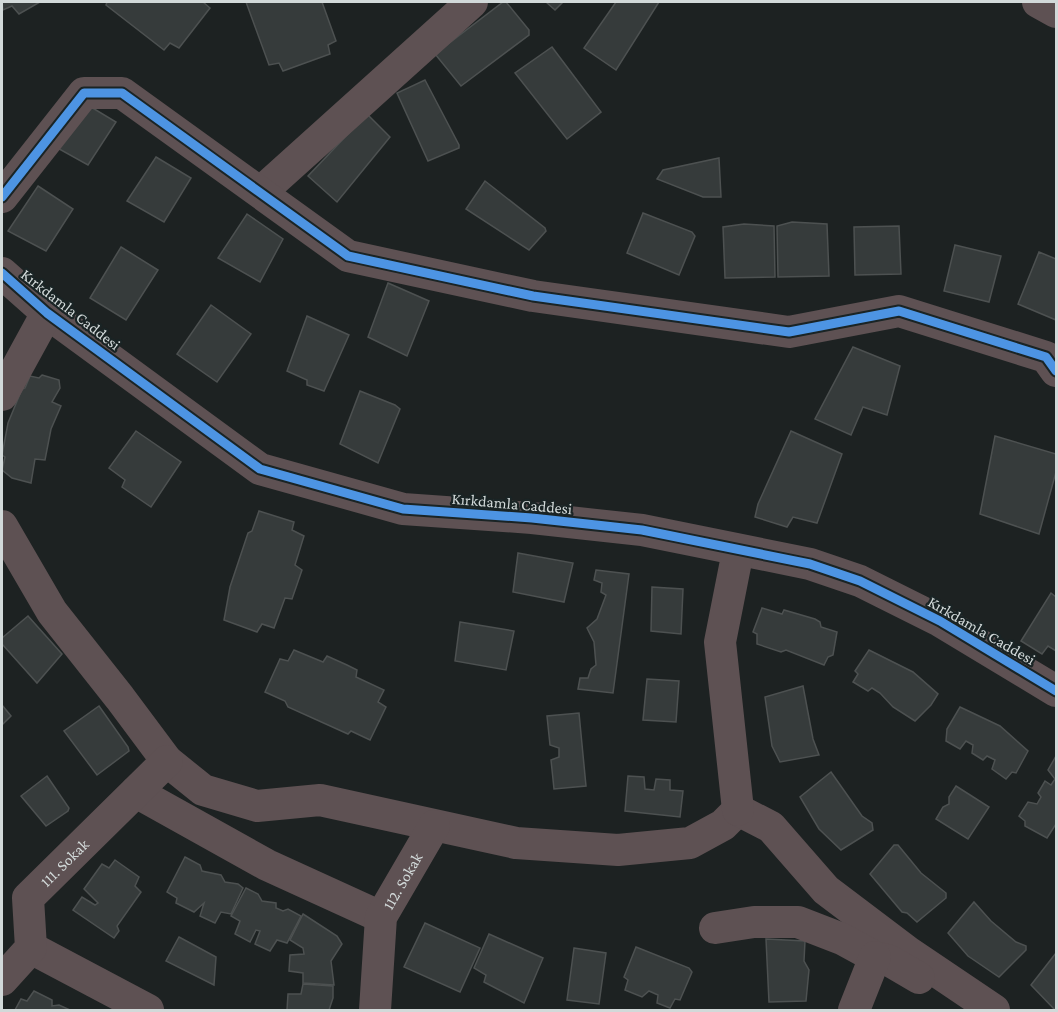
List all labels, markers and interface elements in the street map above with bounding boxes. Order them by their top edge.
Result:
street label: Kırkdamla Caddesi [18,265,124,353]
street label: Kırkdamla Caddesi [451,490,573,517]
street label: Kırkdamla Caddesi [925,593,1038,668]
street label: 111. Sokak [37,835,92,890]
street label: 112. Sokak [379,849,426,913]

